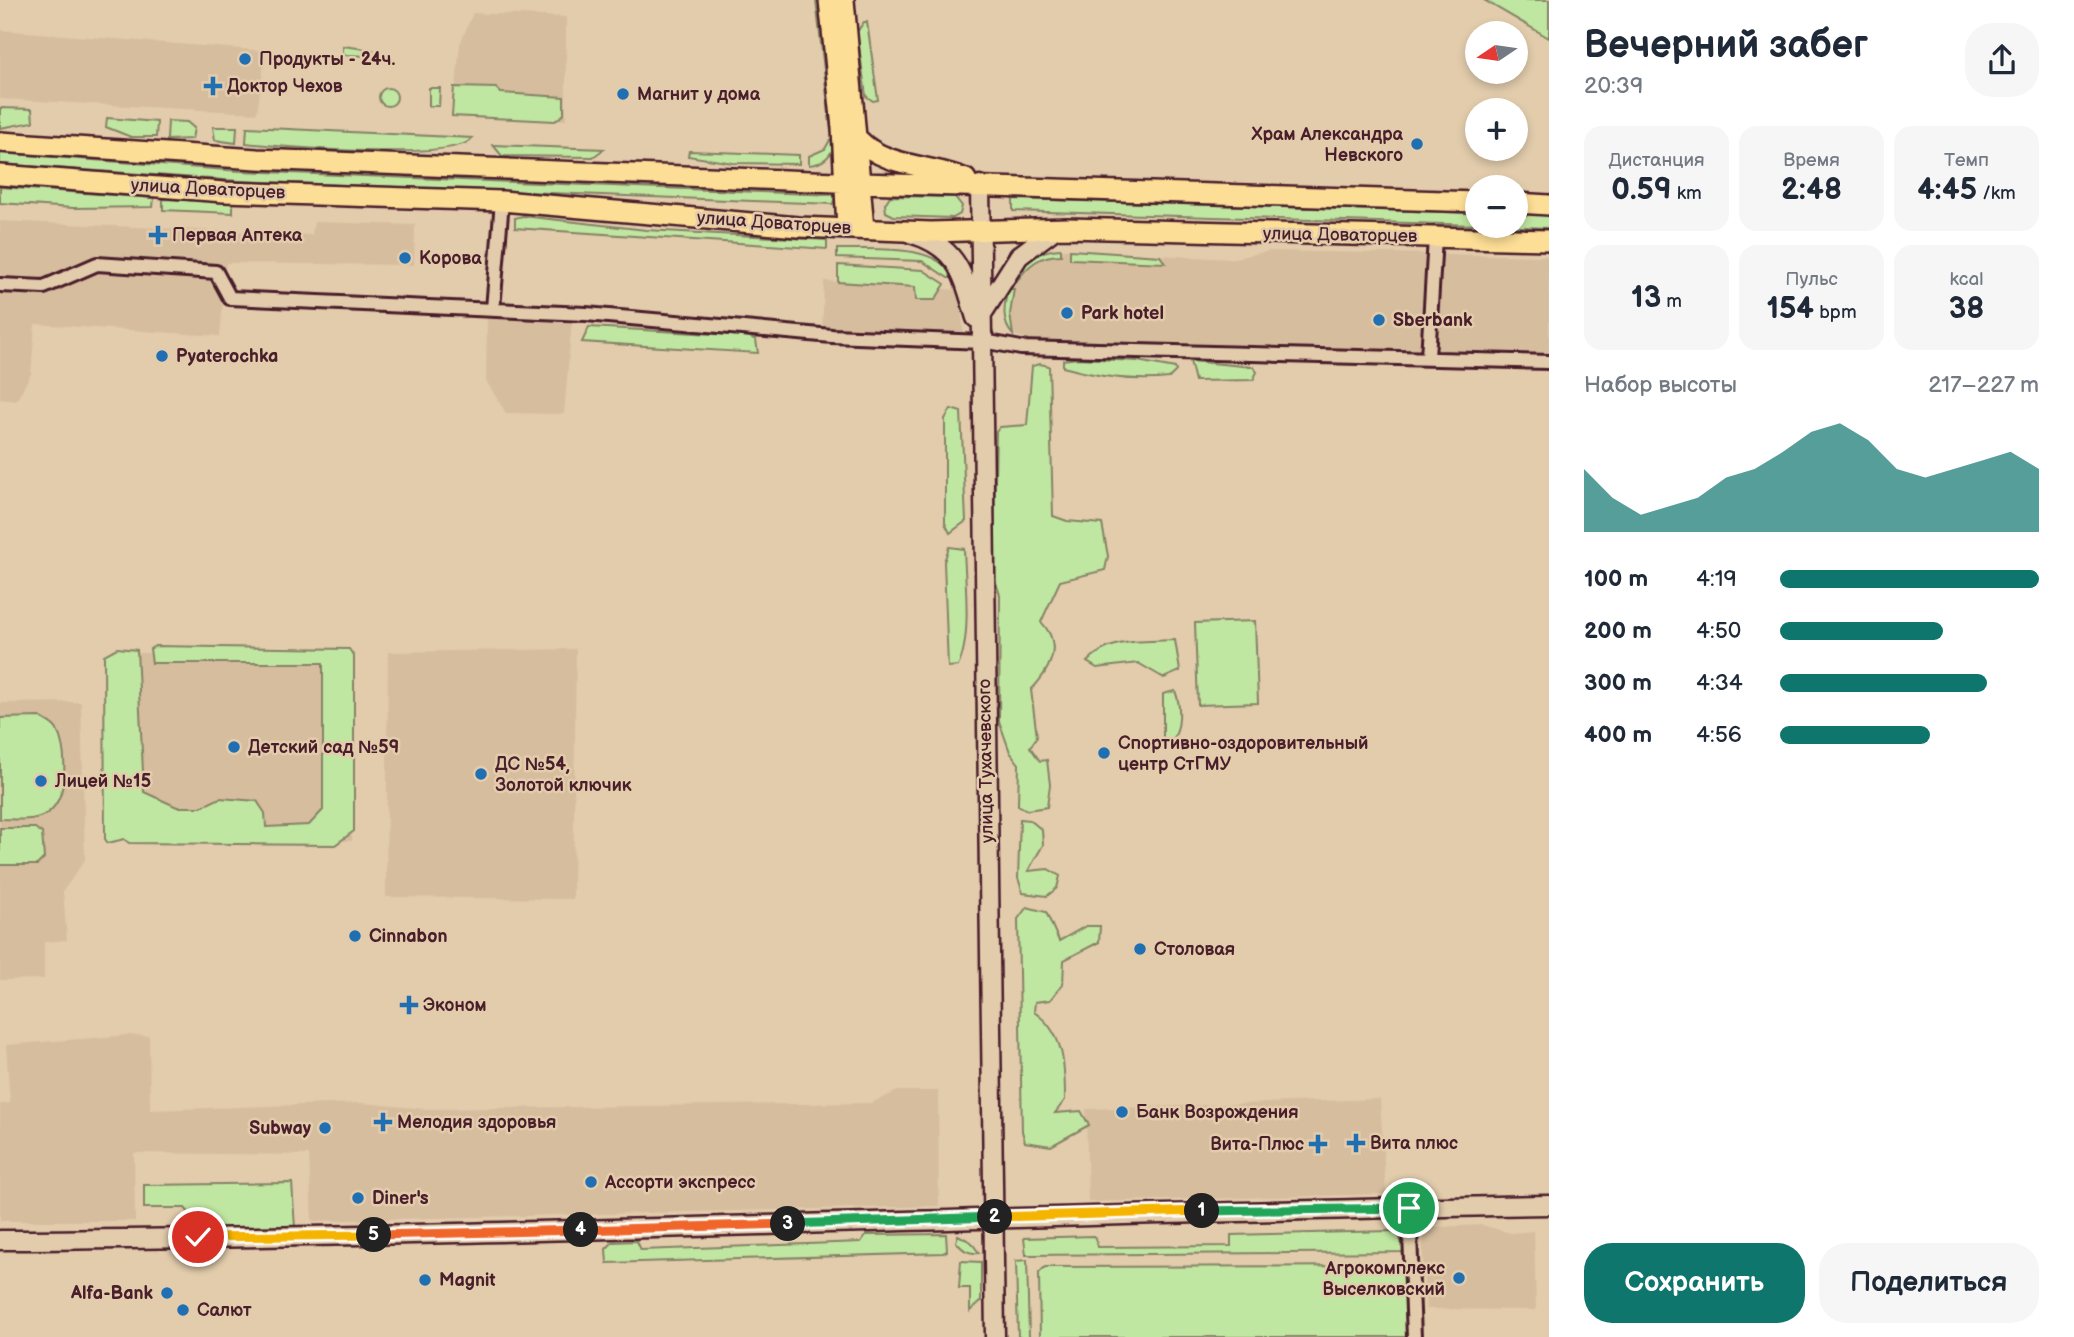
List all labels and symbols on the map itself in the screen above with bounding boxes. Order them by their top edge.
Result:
north arrow [1465,21,1528,84]
place label: Продукты - 24ч. [259,49,395,70]
marker: Продукты - 24ч. [237,51,253,67]
place label: Доктор Чехов [227,76,343,97]
marker: Доктор Чехов [205,78,221,94]
place label: Магнит у дома [637,84,761,105]
marker: Магнит у дома [615,86,631,102]
place label: Храм Александра Невского [1250,124,1404,166]
marker: Храм Александра Невского [1409,136,1425,152]
street label: улица Доваторцев [130,174,286,204]
street label: улица Доваторцев [696,207,852,239]
street label: улица Доваторцев [1263,223,1418,247]
place label: Первая Аптека [172,225,303,246]
marker: Первая Аптека [150,227,166,243]
place label: Корова [419,248,482,269]
marker: Корова [397,250,413,266]
place label: Park hotel [1081,303,1164,324]
marker: Park hotel [1059,305,1075,321]
place label: Sberbank [1393,310,1473,331]
marker: Sberbank [1371,312,1387,328]
place label: Pyaterochka [176,346,278,367]
marker: Pyaterochka [154,348,170,364]
street label: улица Тухачевского [974,679,998,843]
place label: Спортивно-оздоровительный центр СтГМУ [1118,733,1368,775]
place label: Детский сад №59 [248,737,399,758]
marker: Детский сад №59 [226,739,242,755]
marker: Спортивно-оздоровительный центр СтГМУ [1096,745,1112,761]
place label: ДС №54, Золотой ключик [495,754,632,796]
marker: ДС №54, Золотой ключик [473,766,489,782]
place label: Лицей №15 [54,771,151,792]
marker: Лицей №15 [33,773,49,789]
place label: Cinnabon [369,926,448,947]
marker: Cinnabon [347,928,363,944]
place label: Столовая [1154,939,1235,960]
marker: Столовая [1132,941,1148,957]
place label: Эконом [423,995,487,1016]
marker: Эконом [401,997,417,1013]
place label: Банк Возрождения [1136,1102,1299,1123]
marker: Банк Возрождения [1114,1104,1130,1120]
place label: Мелодия здоровья [397,1112,556,1133]
marker: Мелодия здоровья [375,1114,391,1130]
place label: Subway [249,1118,312,1139]
marker: Subway [317,1120,333,1136]
place label: Вита плюс [1370,1133,1458,1154]
place label: Вита-Плюс [1210,1134,1304,1155]
marker: Вита плюс [1348,1135,1364,1151]
marker: Вита-Плюс [1310,1136,1326,1152]
place label: Ассорти экспресс [604,1172,756,1193]
marker: Ассорти экспресс [583,1174,599,1190]
pin [1379,1178,1439,1238]
place label: Diner's [372,1188,429,1209]
marker: Diner's [350,1190,366,1206]
pin: 1 [1184,1194,1220,1228]
pin: 2 [978,1200,1012,1234]
pin: 3 [770,1206,806,1242]
pin [168,1207,228,1267]
pin: 4 [564,1212,598,1248]
pin: 5 [356,1218,392,1252]
place label: Агрокомплекс Выселковский [1322,1258,1445,1300]
place label: Magnit [439,1270,496,1291]
marker: Агрокомплекс Выселковский [1451,1270,1467,1286]
marker: Magnit [417,1272,433,1288]
place label: Alfa-Bank [70,1283,154,1304]
marker: Alfa-Bank [159,1285,175,1301]
place label: Салют [197,1300,252,1321]
marker: Салют [175,1302,191,1318]

